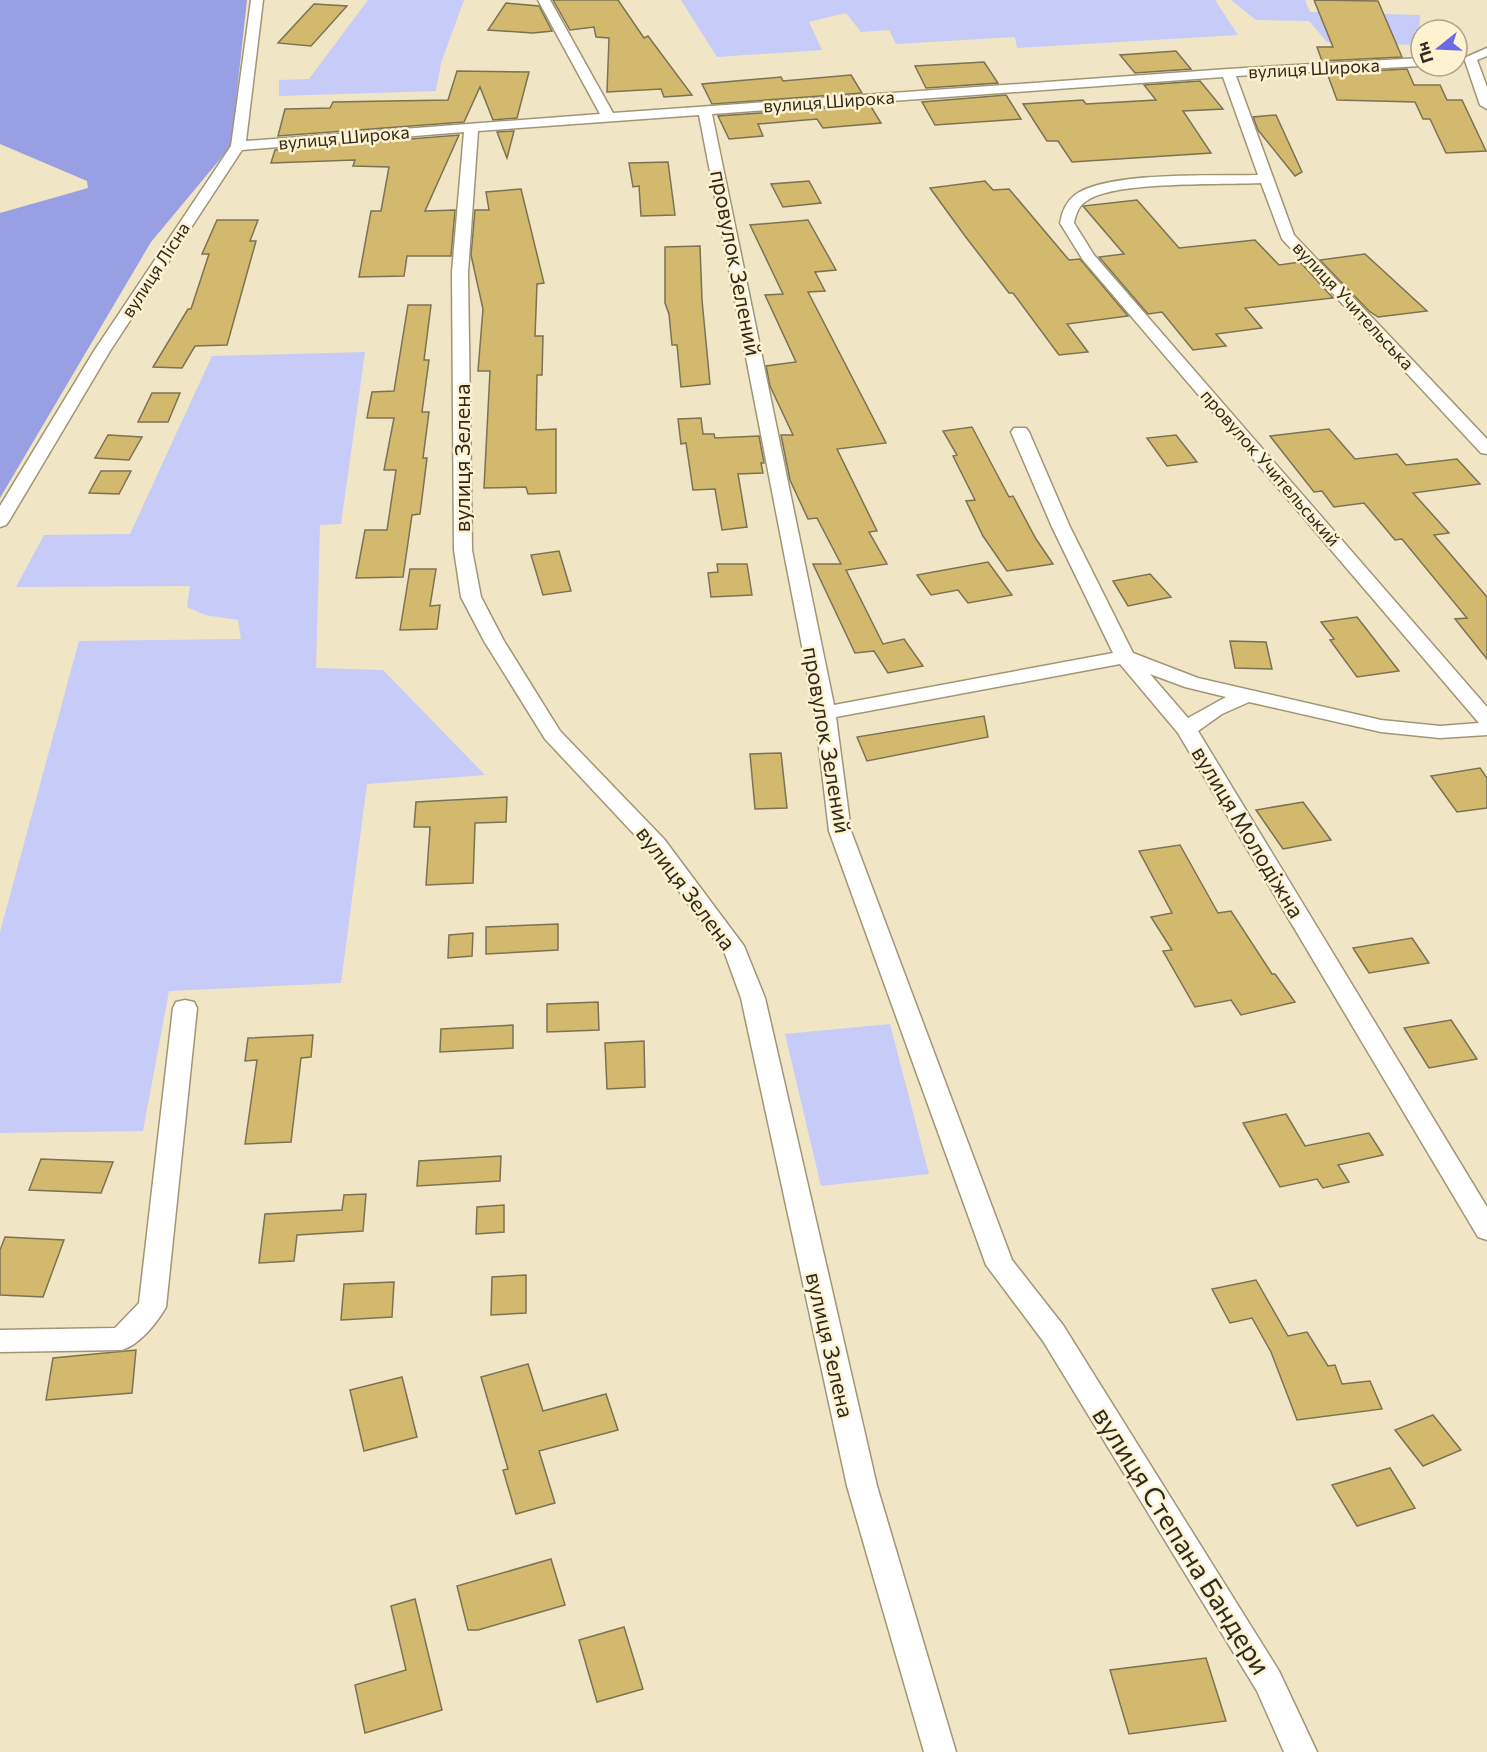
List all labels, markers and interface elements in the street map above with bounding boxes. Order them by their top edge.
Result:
north arrow [1409,18,1469,78]
text: Пн [1412,40,1437,66]
street label: вулиця Широка [1248,54,1380,82]
street label: вулиця Широка [762,85,895,117]
street label: вулиця Широка [277,120,410,154]
street label: провулок Зелений [705,168,768,358]
street label: вулиця Лісна [116,218,194,321]
street label: вулиця Учительська [1288,236,1419,374]
street label: вулиця Зелена [448,384,475,532]
street label: провулок Учительський [1197,384,1345,550]
street label: провулок Зелений [798,645,857,835]
street label: вулиця Молодіжна [1186,741,1310,923]
street label: вулиця Зелена [631,820,742,955]
street label: вулиця Зелена [801,1269,860,1420]
street label: вулиця Степана Бандери [1086,1400,1278,1680]

